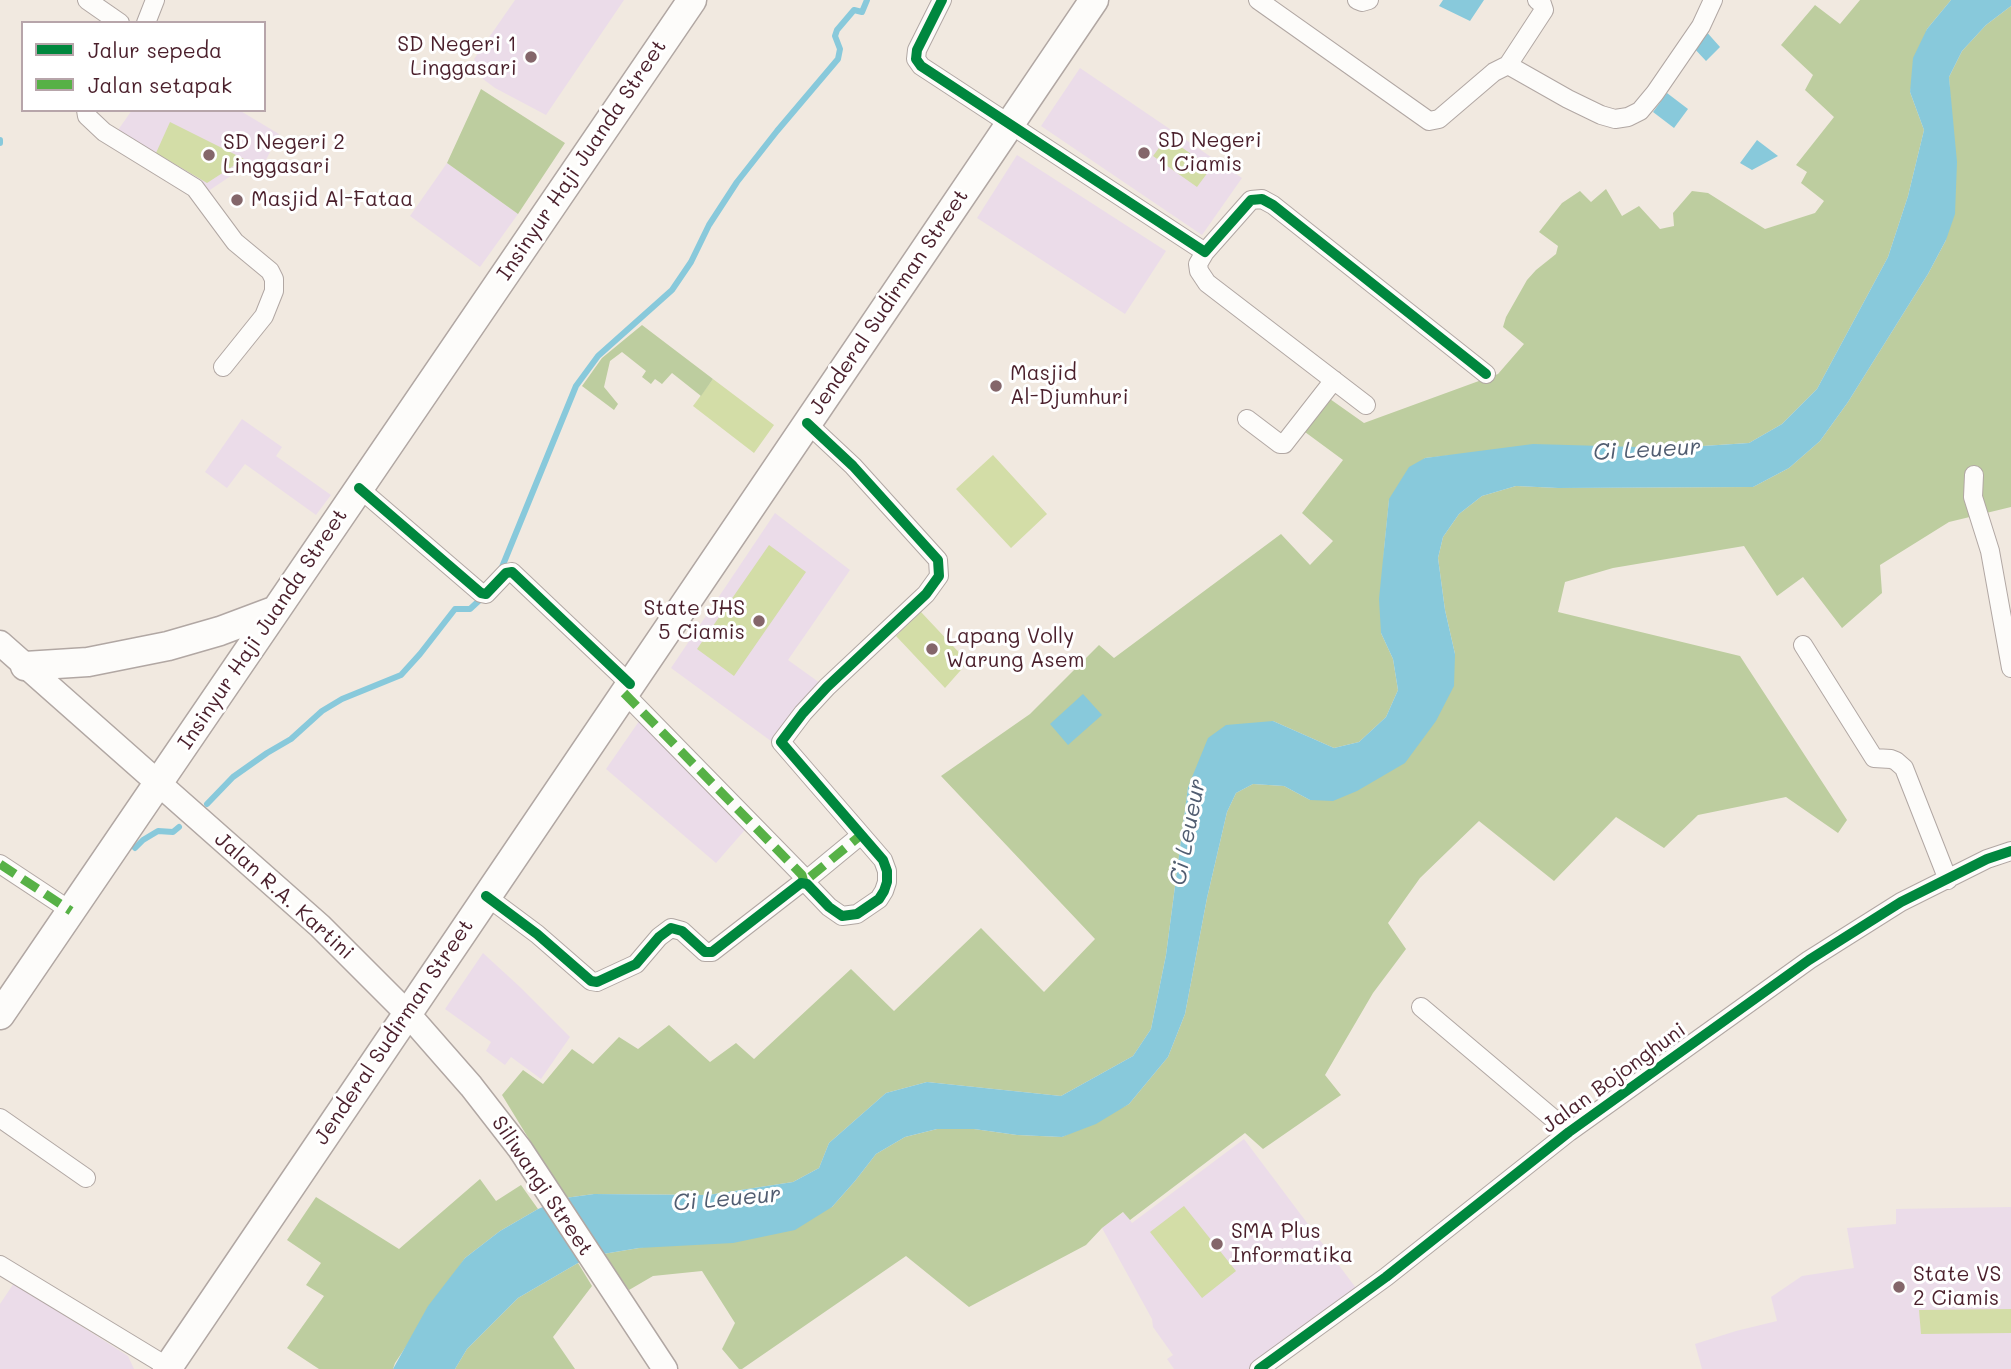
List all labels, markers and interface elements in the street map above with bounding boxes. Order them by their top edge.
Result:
legend [21,21,266,112]
place label: SD Negeri 1 Linggasari [397,32,517,82]
street label: Insinyur Haji Juanda Street [492,35,672,285]
text: Jalur sepeda [88,36,222,63]
marker: SD Negeri 1 Linggasari [523,49,539,65]
text: Jalan setapak [88,71,232,98]
place label: SD Negeri 1 Ciamis [1158,128,1262,178]
place label: SD Negeri 2 Linggasari [223,130,345,180]
marker: SD Negeri 1 Ciamis [1136,145,1152,161]
marker: SD Negeri 2 Linggasari [201,147,217,163]
street label: Jenderal Sudirman Street [804,184,974,420]
place label: Masjid Al-Fataa [251,187,413,213]
marker: Masjid Al-Fataa [229,192,245,208]
place label: Masjid Al-Djumhuri [1010,361,1129,411]
marker: Masjid Al-Djumhuri [988,378,1004,394]
water label: Ci Leueur [1592,433,1702,467]
street label: Insinyur Haji Juanda Street [173,504,353,754]
place label: State JHS 5 Ciamis [644,596,745,646]
marker: State JHS 5 Ciamis [751,613,767,629]
place label: Lapang Volly Warung Asem [946,624,1085,674]
marker: Lapang Volly Warung Asem [924,641,940,657]
water label: Ci Leueur [1164,776,1212,888]
street label: Jalan R.A. Kartini [209,827,359,965]
street label: Jenderal Sudirman Street [309,914,479,1150]
street label: Jalan Bojonghuni [1537,1017,1691,1139]
street label: Siliwangi Street [486,1111,598,1261]
water label: Ci Leueur [672,1181,782,1217]
place label: SMA Plus Informatika [1231,1219,1353,1269]
marker: SMA Plus Informatika [1209,1236,1225,1252]
place label: State VS 2 Ciamis [1913,1262,2001,1312]
marker: State VS 2 Ciamis [1891,1279,1907,1295]

